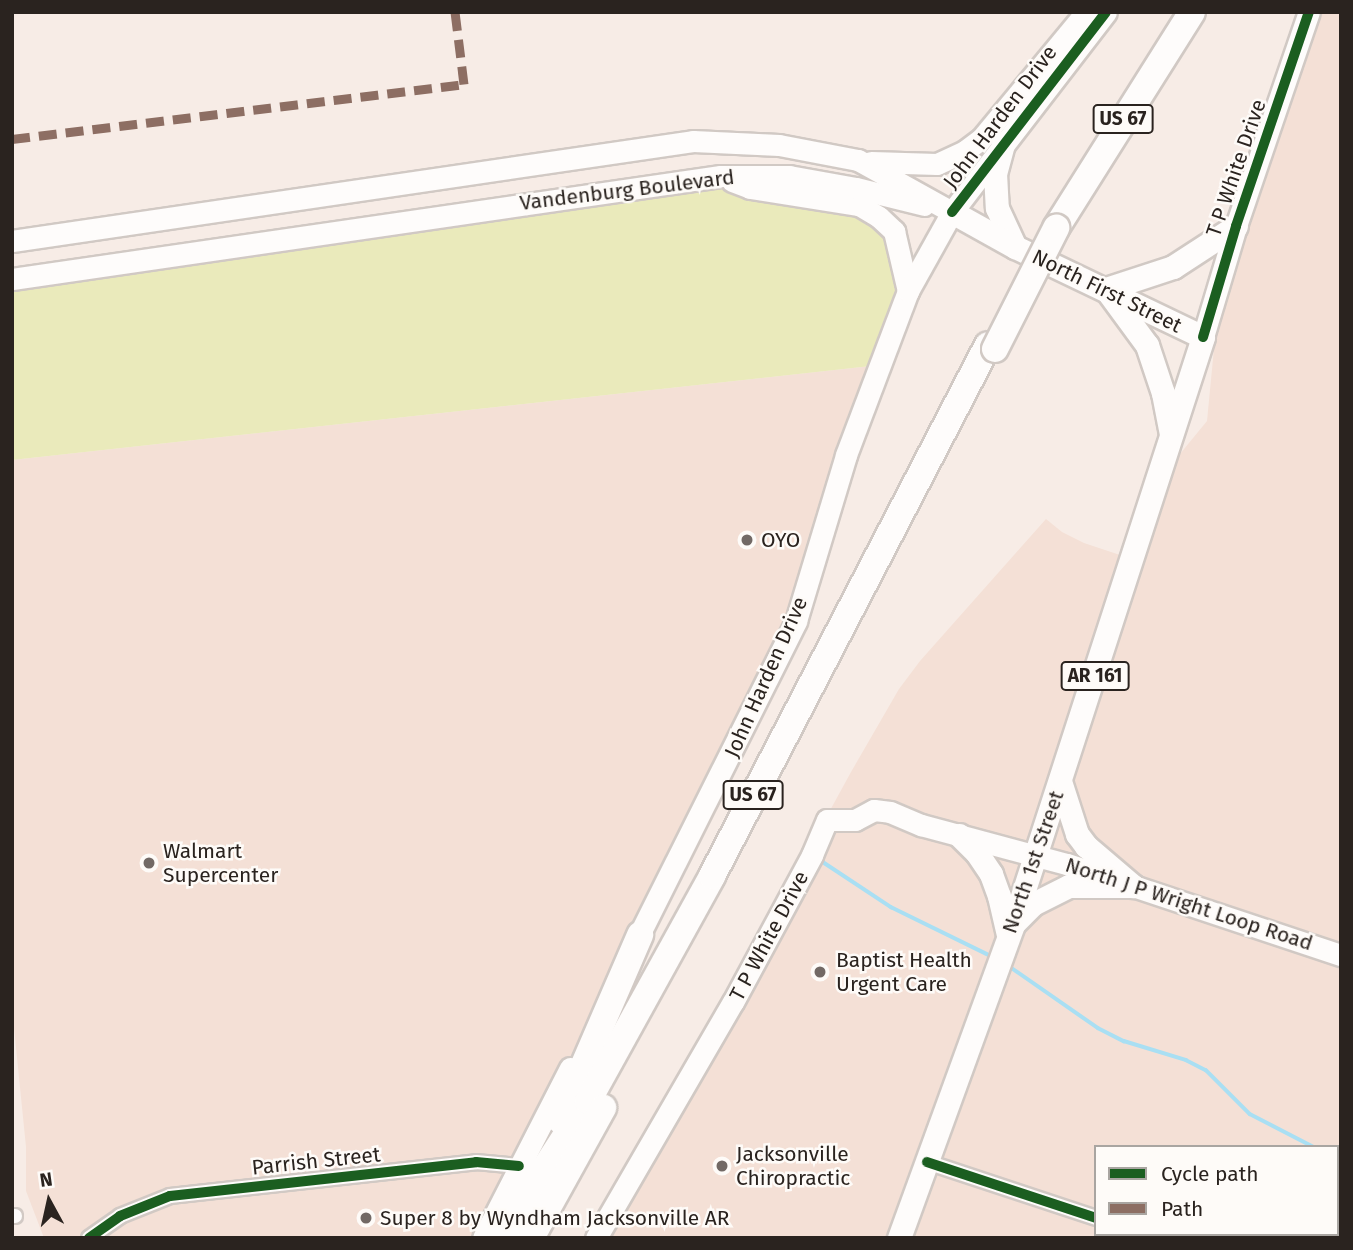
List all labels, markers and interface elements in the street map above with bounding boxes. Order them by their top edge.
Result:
street label: John Harden Drive [938,40,1062,194]
street label: T P White Drive [1201,96,1271,240]
road number: US 67 [1092,104,1154,134]
street label: Vandenburg Boulevard [518,164,736,216]
street label: North First Street [1028,244,1186,338]
place label: OYO [761,527,800,553]
marker: OYO [739,532,755,548]
street label: John Harden Drive [719,593,813,761]
road number: AR 161 [1060,660,1130,692]
road number: US 67 [722,780,784,810]
street label: North 1st Street [997,787,1069,937]
place label: Walmart Supercenter [163,838,278,888]
street label: North J P Wright Loop Road [1062,852,1316,956]
marker: Walmart Supercenter [141,855,157,871]
street label: T P White Drive [724,867,814,1005]
place label: Baptist Health Urgent Care [836,947,972,997]
marker: Baptist Health Urgent Care [810,962,830,982]
place label: Jacksonville Chiropractic [736,1141,850,1191]
street label: Parrish Street [250,1142,382,1180]
legend [1094,1145,1339,1236]
marker: Jacksonville Chiropractic [714,1158,730,1174]
text: Cycle path [1161,1161,1259,1187]
north arrow [14,1166,84,1236]
text: N [38,1167,54,1192]
text: Path [1161,1196,1203,1222]
place label: Super 8 by Wyndham Jacksonville AR [380,1205,729,1231]
marker: Super 8 by Wyndham Jacksonville AR [358,1210,374,1226]

